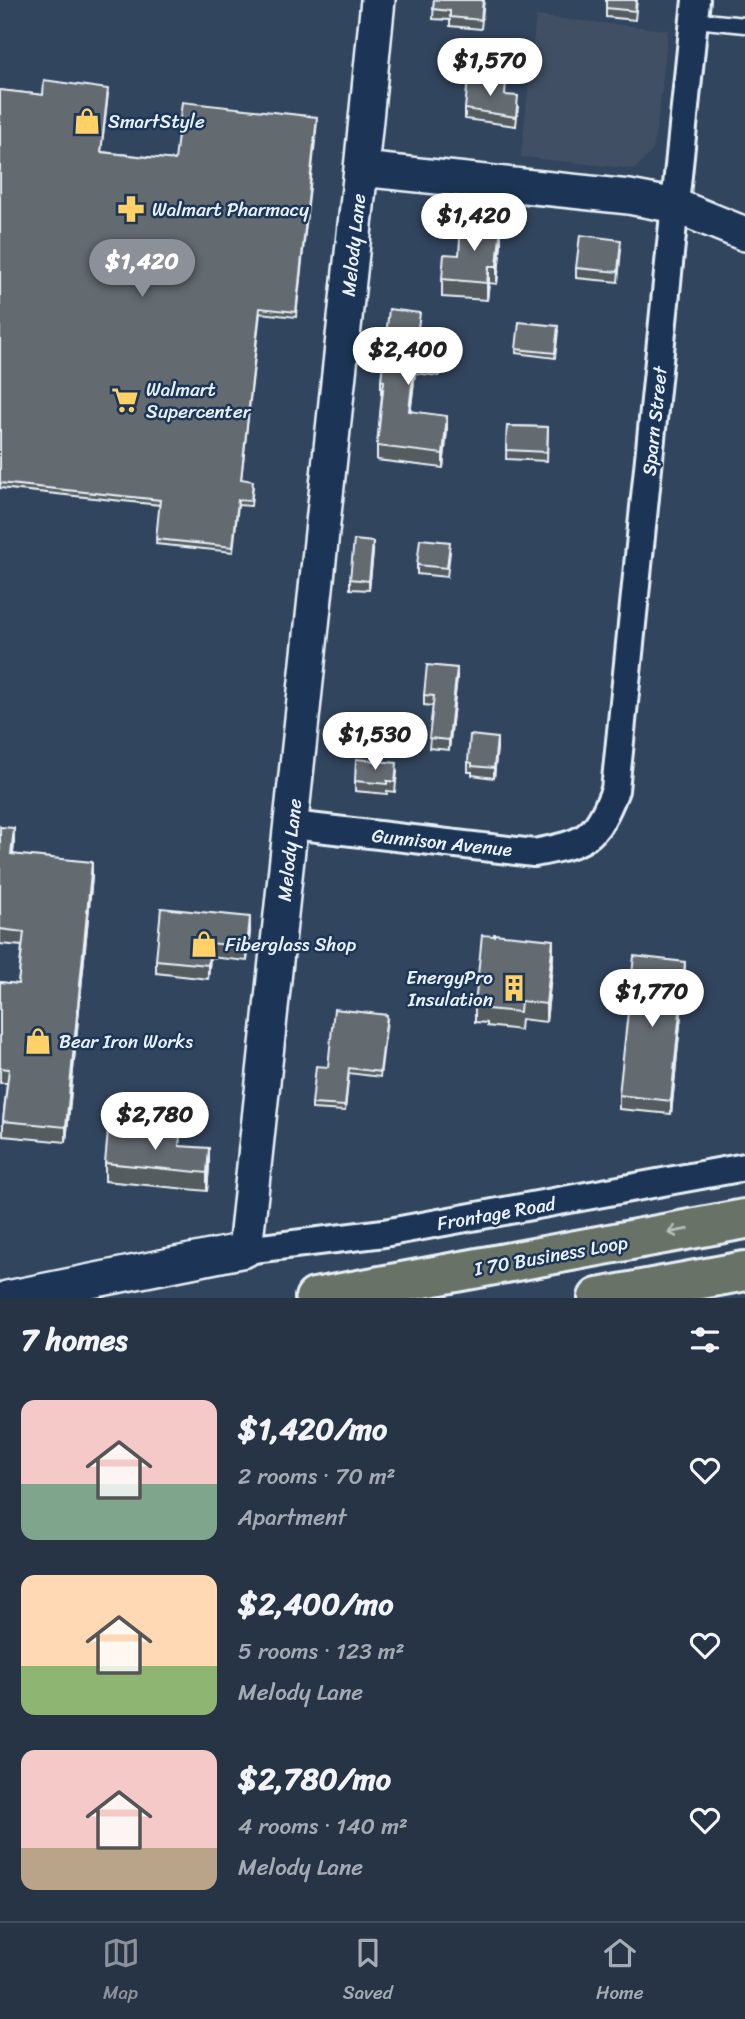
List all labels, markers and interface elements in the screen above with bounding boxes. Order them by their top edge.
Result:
pin: $1,570 [433,38,547,98]
text: $1,570 [453,40,527,81]
place label: SmartStyle [108,105,205,138]
shop icon: SmartStyle [72,106,102,136]
street label: Melody Lane [332,192,375,298]
place label: Walmart Pharmacy [152,193,309,226]
pharmacy icon: Walmart Pharmacy [116,194,146,224]
pin: $1,420 [417,194,531,253]
text: $1,420 [437,195,511,236]
pin: $1,420 [85,240,199,299]
text: $1,420 [105,241,179,282]
pin: $2,400 [351,328,465,387]
text: $2,400 [369,329,447,370]
street label: Sparn Street [632,363,677,477]
place label: Walmart Supercenter [146,373,252,428]
supermarket icon: Walmart Supercenter [110,385,140,415]
pin: $1,530 [318,712,432,772]
text: $1,530 [339,714,411,755]
street label: Melody Lane [268,797,311,903]
street label: Gunnison Avenue [370,819,514,866]
place label: Fiberglass Shop [225,928,356,961]
shop icon: Fiberglass Shop [189,929,219,959]
place label: EnergyPro Insulation [406,961,493,1016]
pin: $1,770 [595,970,709,1029]
text: $1,770 [616,971,688,1012]
building icon: EnergyPro Insulation [499,973,529,1003]
place label: Bear Iron Works [59,1025,193,1058]
shop icon: Bear Iron Works [23,1026,53,1056]
pin: $2,780 [98,1092,212,1152]
text: $2,780 [117,1094,193,1135]
street label: Frontage Road [434,1187,559,1240]
one-way arrow [667,1225,690,1239]
street label: I 70 Business Loop [471,1226,630,1285]
text: 7 homes [21,1313,128,1367]
icon: filters [686,1321,724,1359]
text: $1,420/mo [238,1402,387,1456]
icon: home [77,1428,161,1512]
icon: heart [686,1451,724,1489]
text: 2 rooms · 70 m² [238,1456,396,1497]
text: Apartment [238,1497,347,1538]
text: $2,400/mo [238,1577,393,1631]
icon: home [77,1603,161,1687]
icon: heart [686,1626,724,1664]
text: 5 rooms · 123 m² [238,1631,405,1672]
text: Melody Lane [238,1672,363,1713]
text: $2,780/mo [238,1752,391,1806]
icon: home [77,1778,161,1862]
icon: heart [686,1801,724,1839]
text: 4 rooms · 140 m² [238,1806,408,1847]
text: Melody Lane [238,1847,363,1888]
tab: Map [102,1934,140,2009]
tab: Saved [343,1934,393,2009]
tab: Home [596,1934,643,2009]

